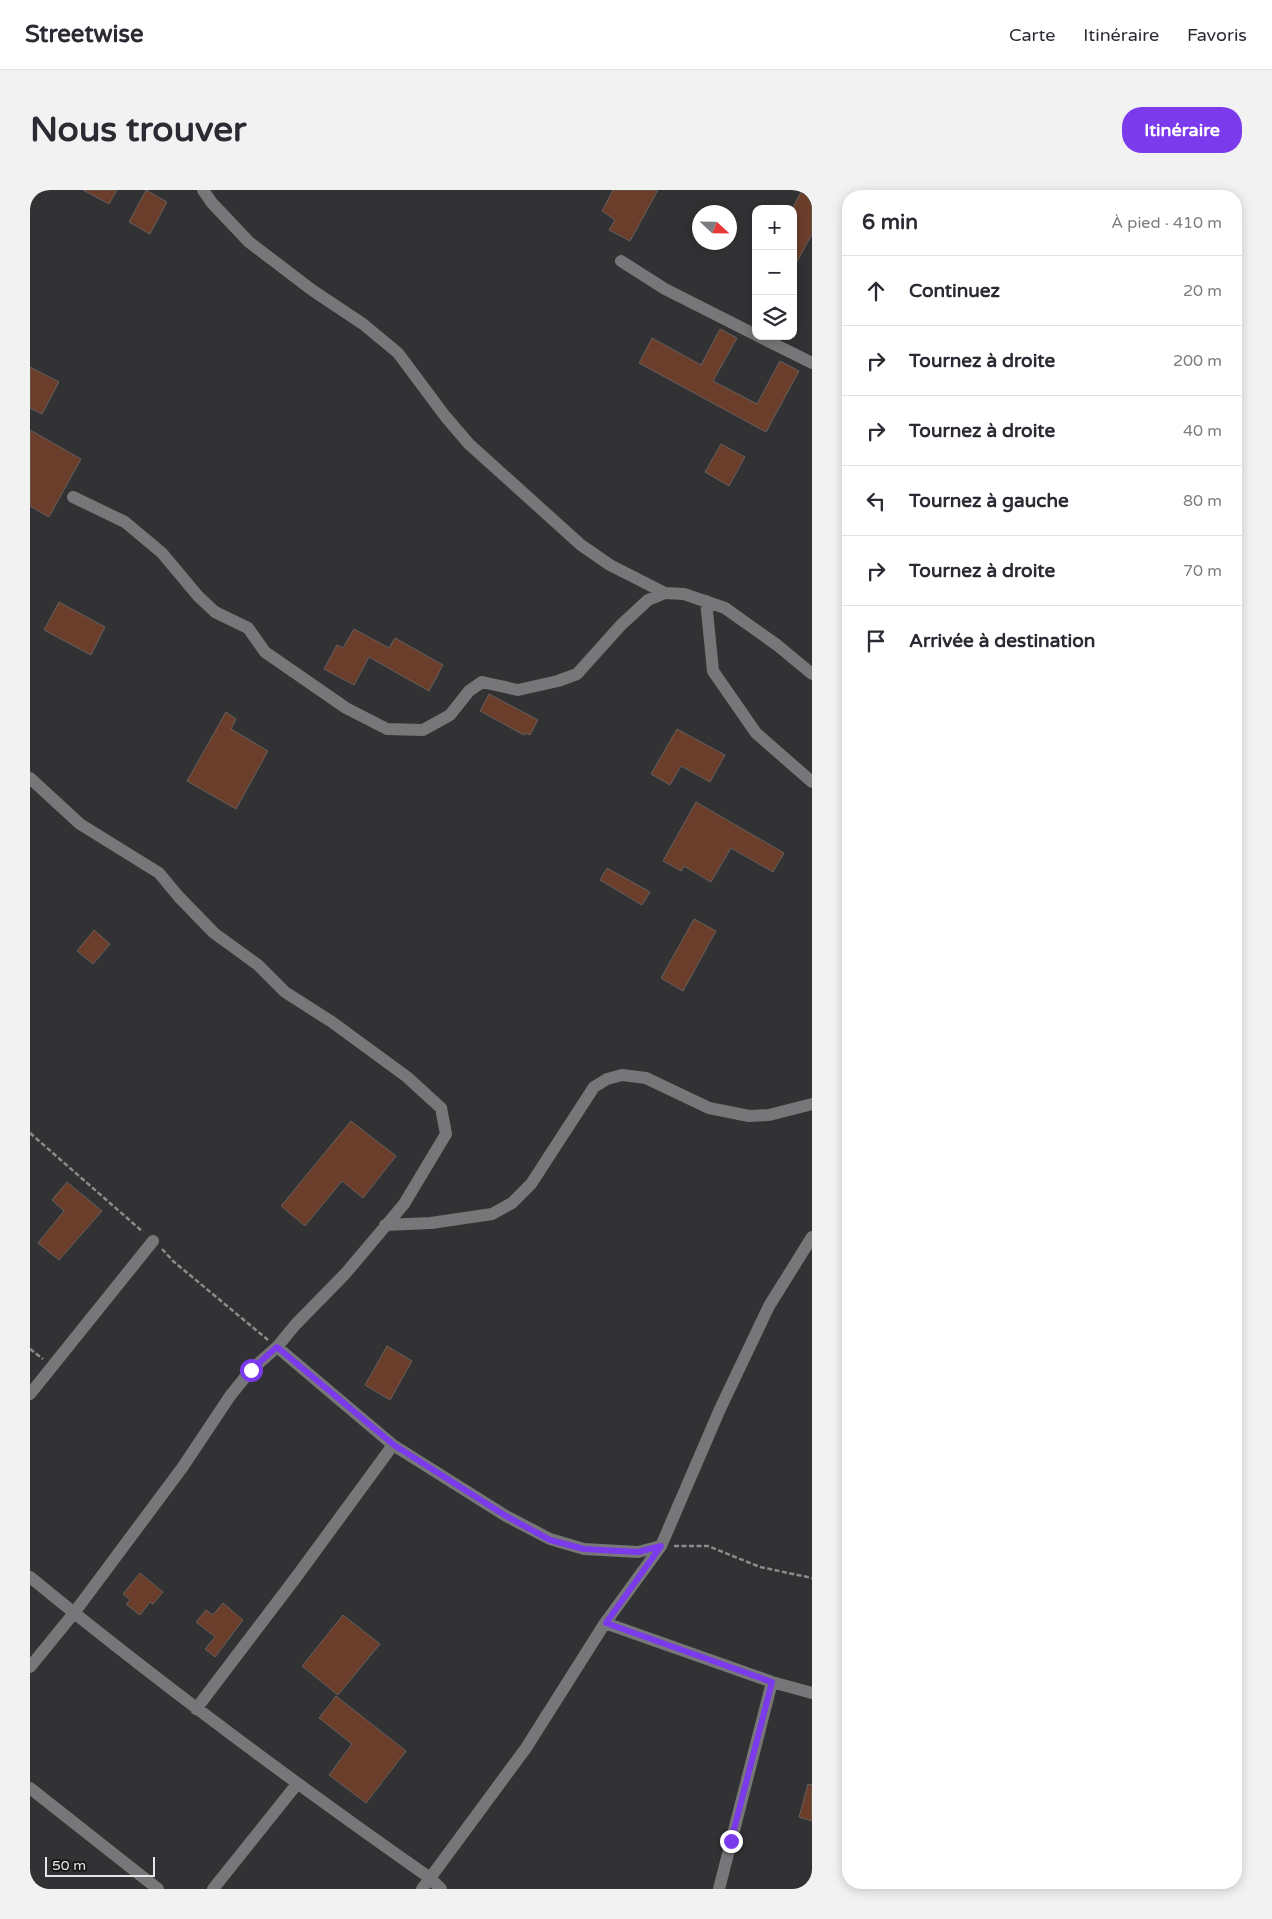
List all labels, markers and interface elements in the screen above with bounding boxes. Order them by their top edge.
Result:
text: Streetwise [25,20,144,49]
text: Carte [1009,24,1055,46]
text: Itinéraire [1083,24,1159,46]
text: Favoris [1187,24,1247,46]
button: Itinéraire [1122,107,1242,153]
text: Nous trouver [30,109,246,151]
north arrow [692,205,737,250]
map controls [752,205,797,340]
button: + [752,205,797,250]
text: 6 min [862,210,918,235]
text: À pied · 410 m [1111,213,1222,233]
button: − [752,250,797,295]
icon: ahead [862,277,890,305]
text: Continuez [909,280,1000,302]
text: 20 m [1183,281,1222,301]
button: layers [752,295,797,340]
icon: right [862,347,890,375]
text: Tournez à droite [909,350,1055,372]
text: 200 m [1173,351,1222,371]
icon: right [862,417,890,445]
text: Tournez à droite [909,420,1055,442]
text: 40 m [1183,421,1222,441]
icon: left [862,487,890,515]
text: Tournez à gauche [909,490,1069,512]
text: 80 m [1183,491,1222,511]
icon: right [862,557,890,585]
text: Tournez à droite [909,560,1055,582]
text: 70 m [1183,561,1222,581]
icon: arrive [862,627,890,655]
text: Arrivée à destination [909,630,1095,652]
route start [240,1359,263,1382]
route end [720,1830,743,1853]
scale bar [45,1854,155,1877]
text: 50 m [52,1857,86,1874]

